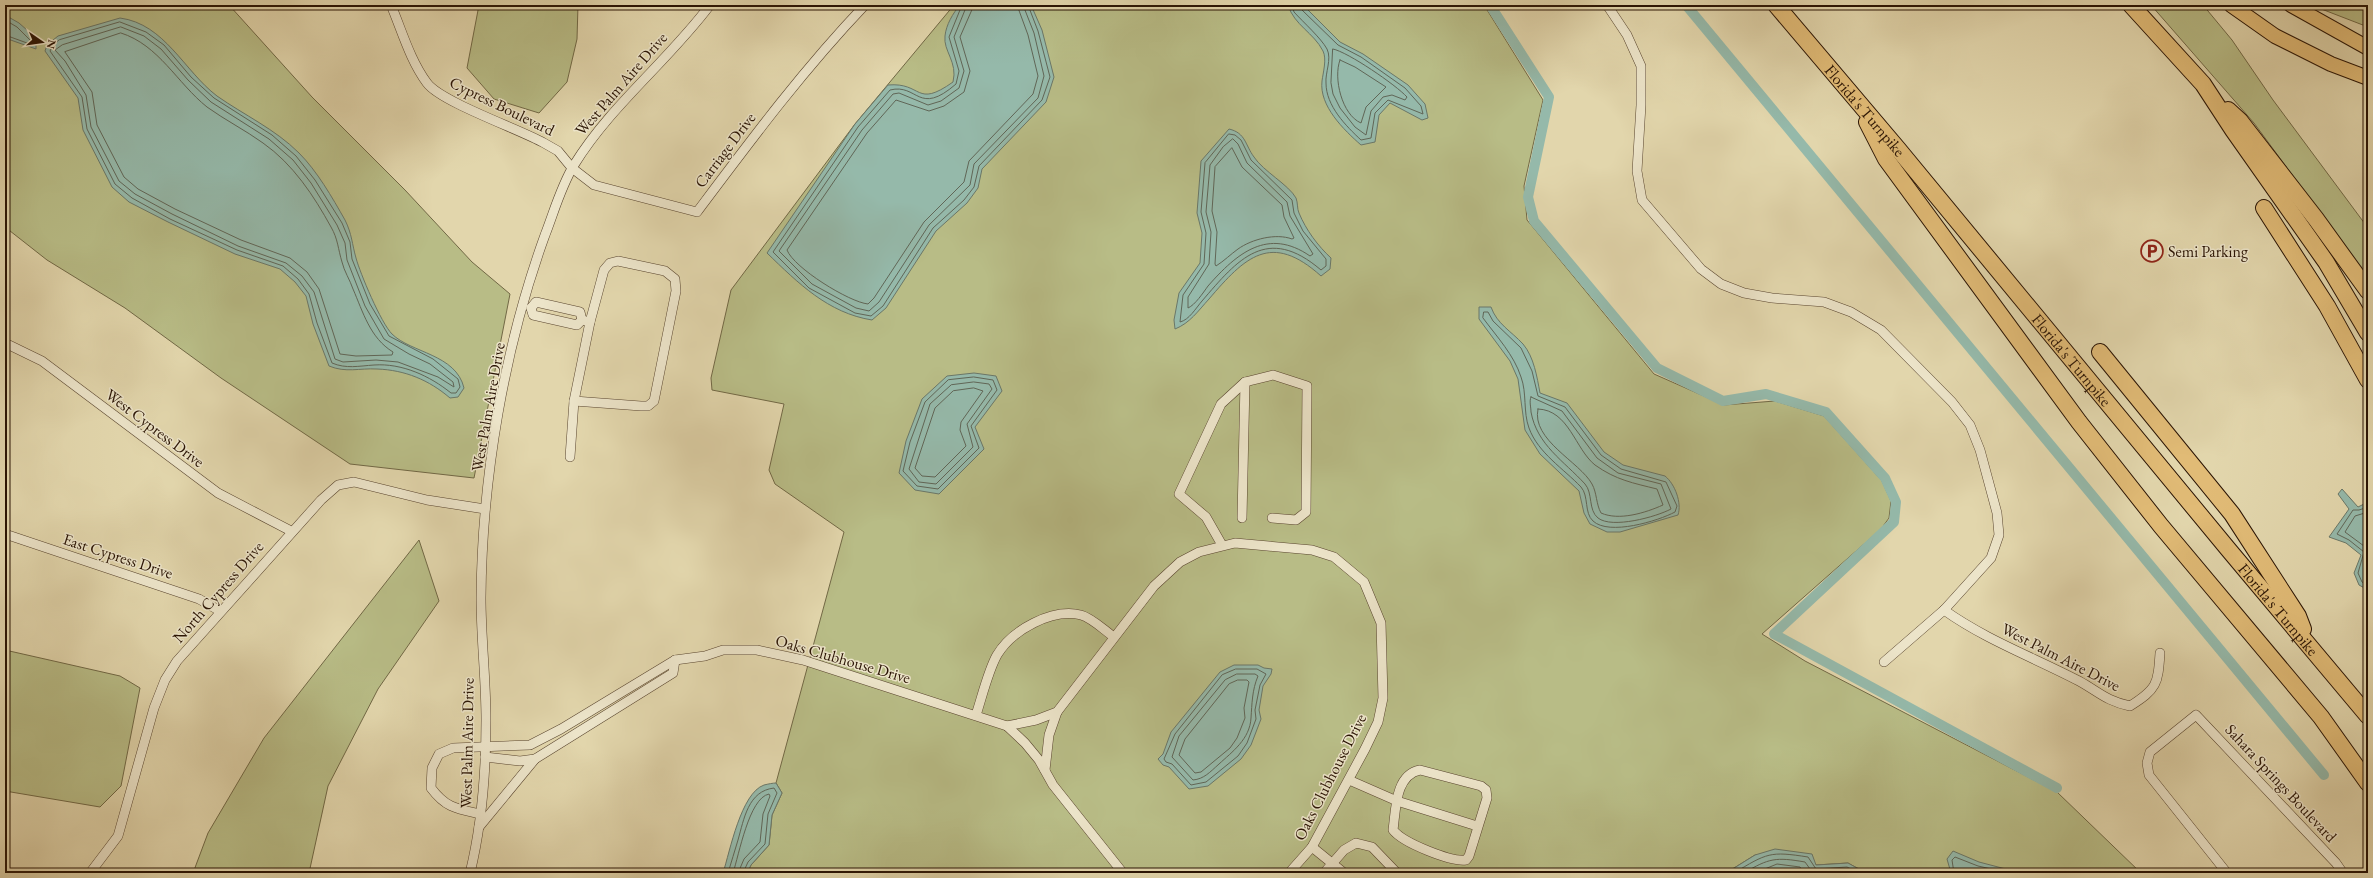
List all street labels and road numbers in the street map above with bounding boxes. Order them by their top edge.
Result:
street label: West Palm Aire Drive [570,28,672,140]
street label: Florida's Turnpike [1820,60,1910,161]
street label: Cypress Boulevard [446,72,559,141]
street label: Carriage Drive [690,108,760,192]
street label: Florida's Turnpike [2027,309,2116,411]
street label: West Palm Aire Drive [466,341,510,473]
street label: West Cypress Drive [101,384,209,472]
street label: East Cypress Drive [60,528,176,584]
street label: North Cypress Drive [168,537,268,647]
street label: Florida's Turnpike [2234,559,2323,660]
street label: West Palm Aire Drive [1998,618,2124,696]
street label: Oaks Clubhouse Drive [773,630,913,688]
street label: West Palm Aire Drive [455,678,479,808]
street label: Oaks Clubhouse Drive [1289,710,1371,844]
street label: Sahara Springs Boulevard [2221,719,2342,847]

